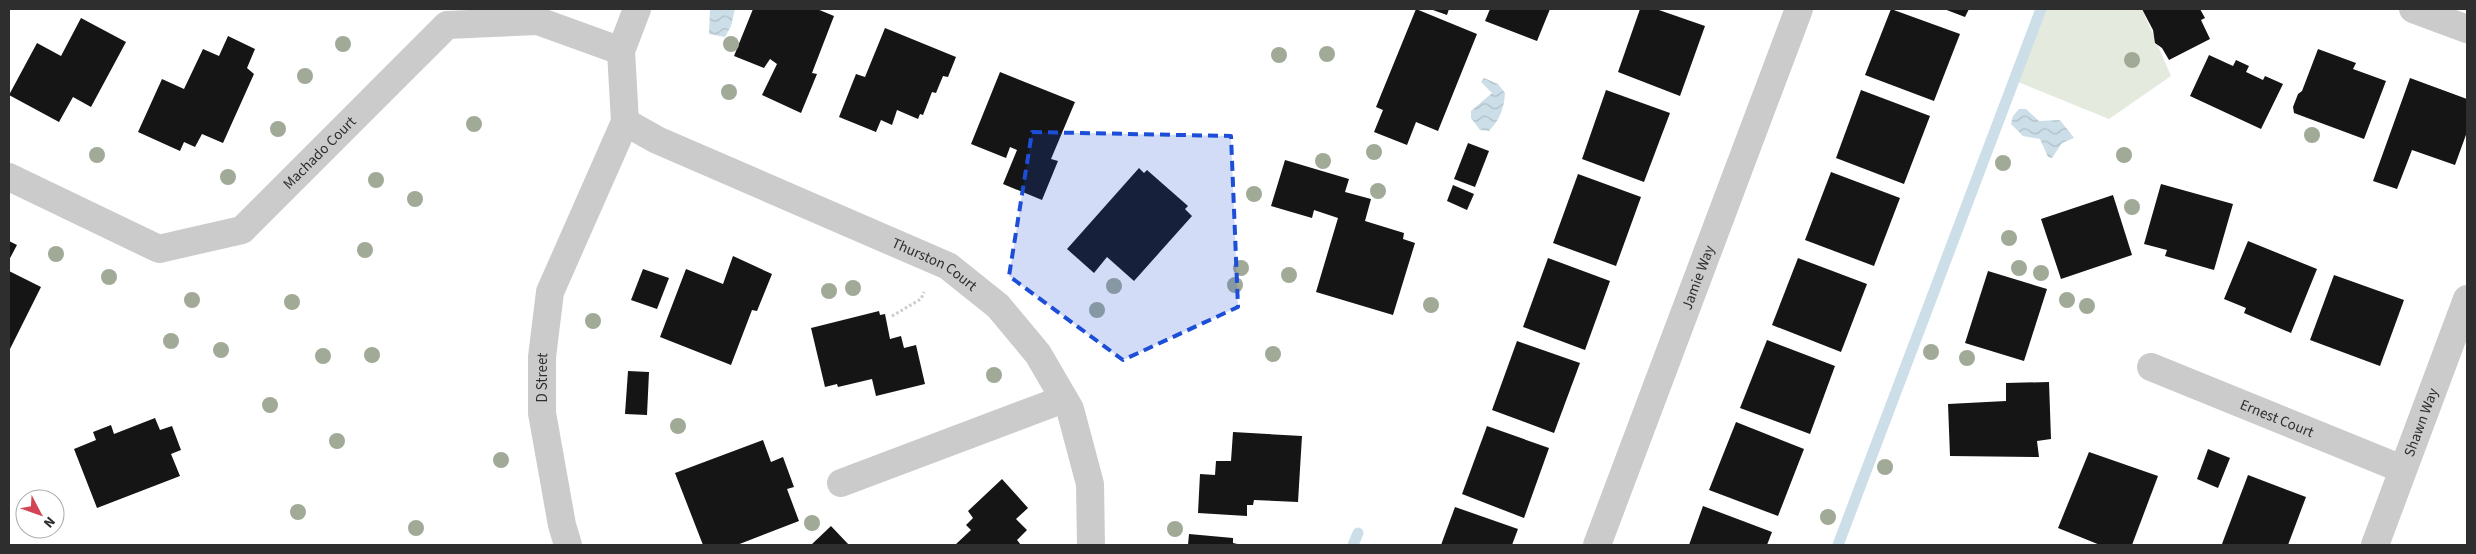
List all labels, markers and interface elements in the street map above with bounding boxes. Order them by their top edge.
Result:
street label: Machado Court [278,111,361,194]
street label: Thurston Court [888,232,982,296]
street label: Jamie Way [1676,242,1720,313]
street label: D Street [531,351,553,403]
street label: Shawn Way [2398,385,2443,460]
street label: Ernest Court [2237,394,2317,443]
north arrow [15,489,65,539]
text: N [38,512,60,532]

